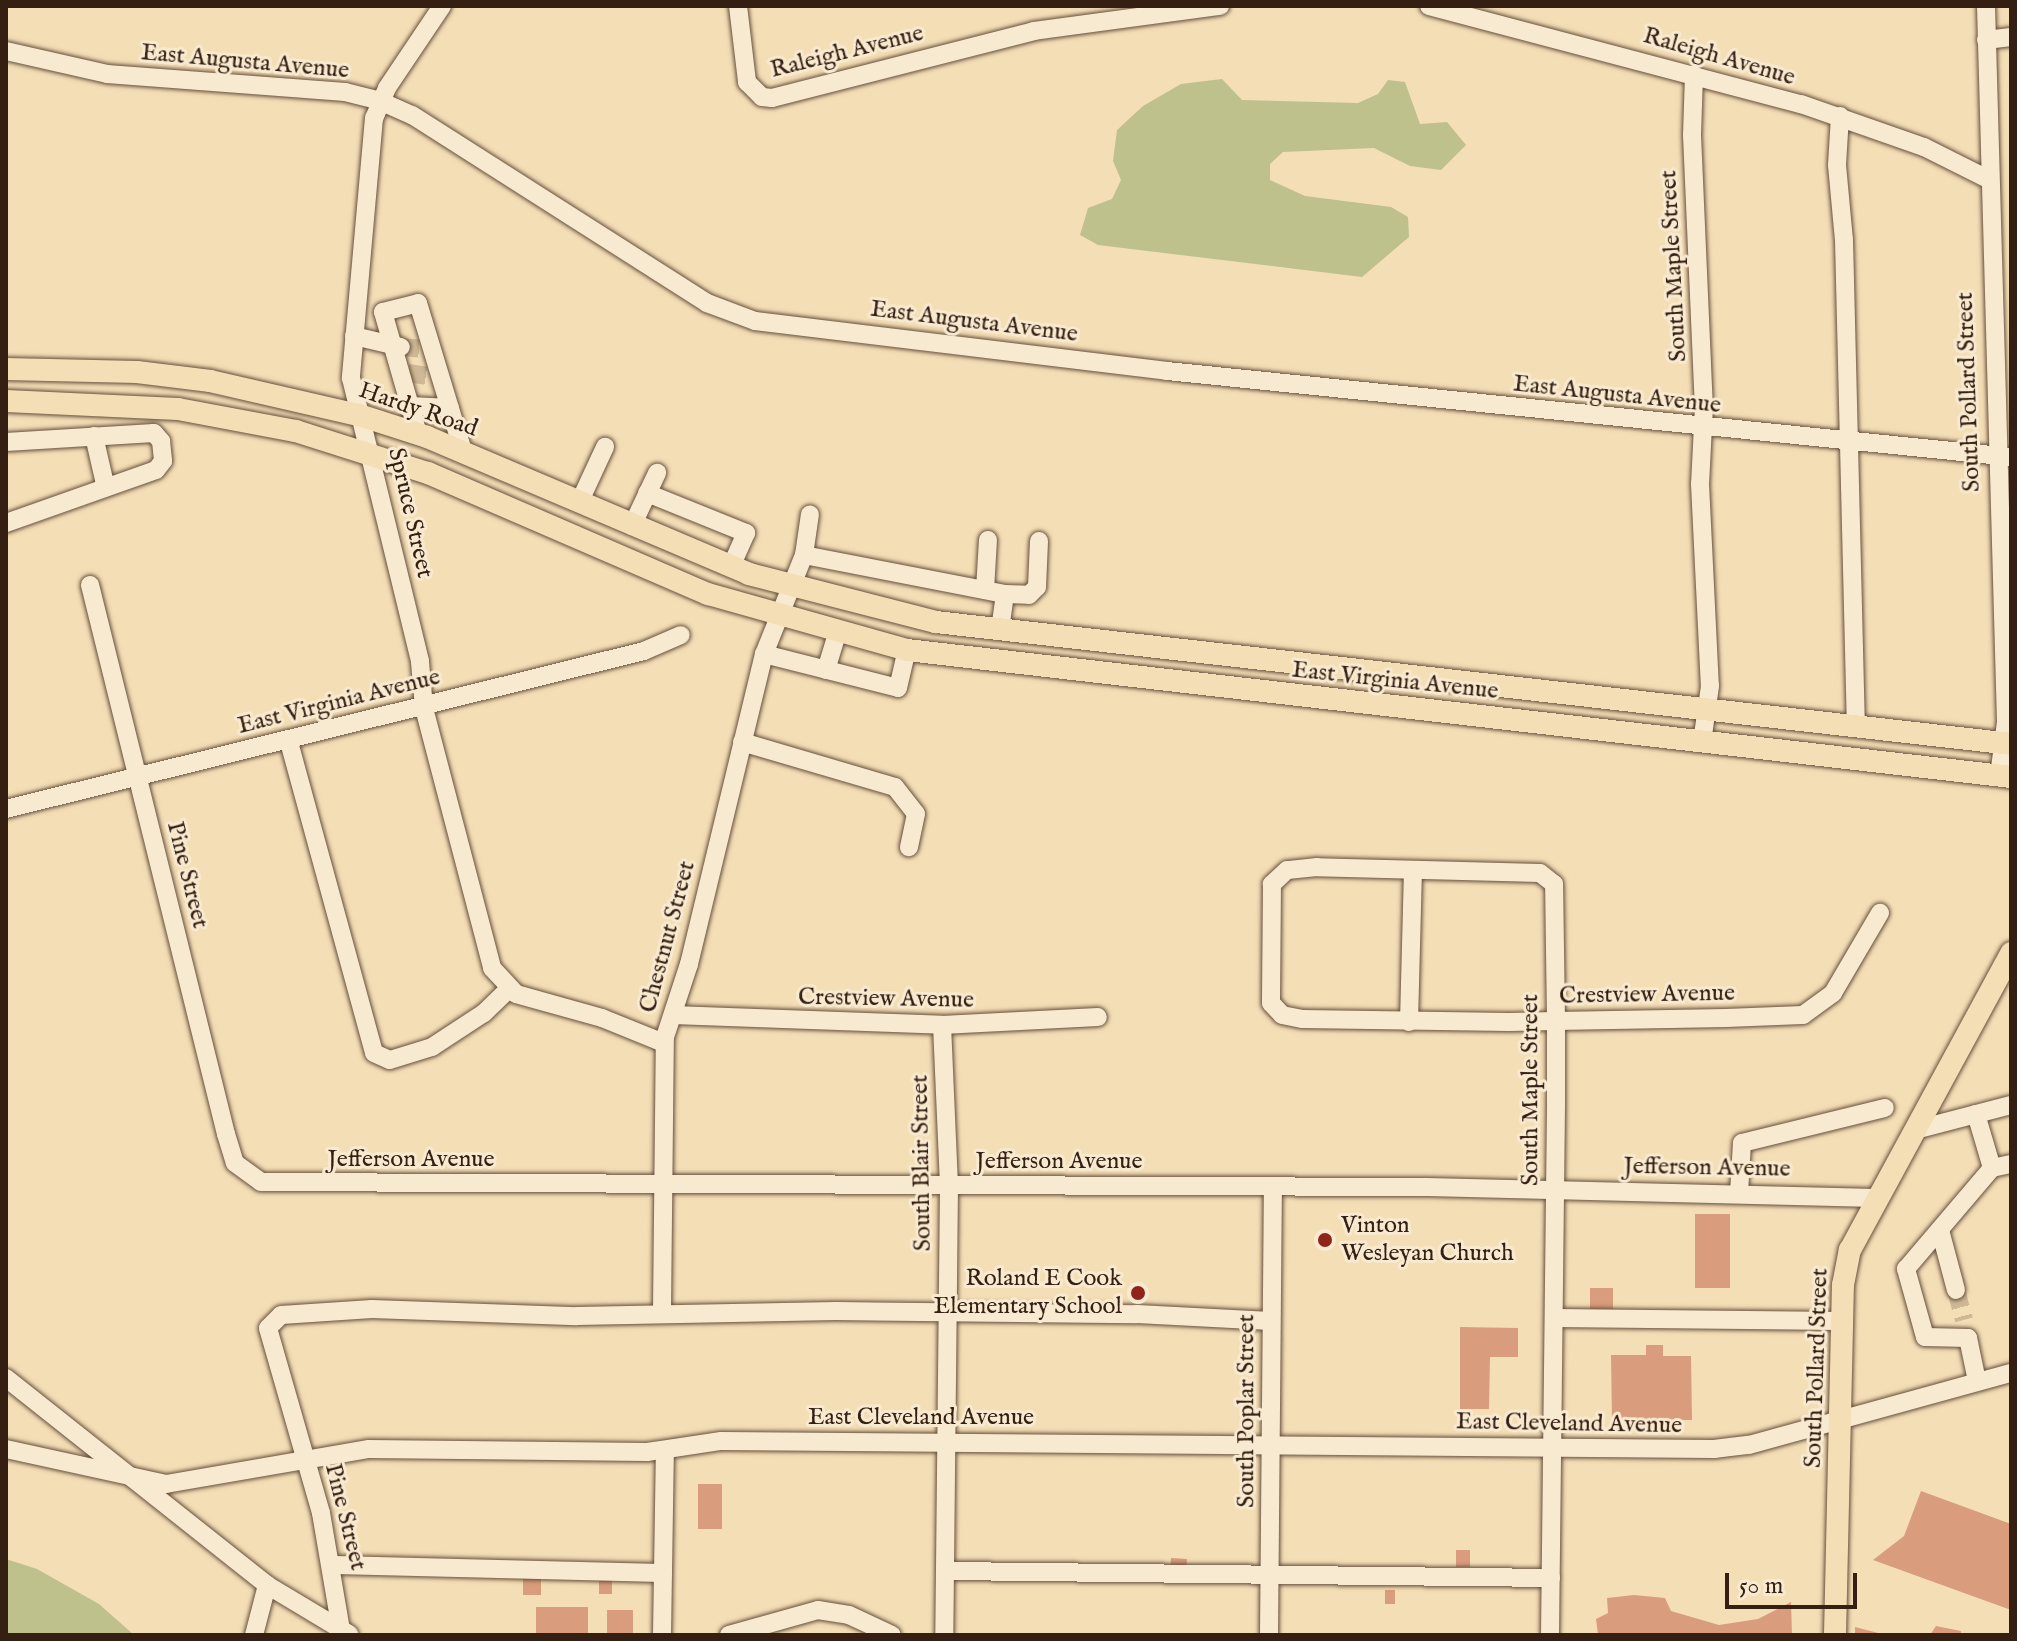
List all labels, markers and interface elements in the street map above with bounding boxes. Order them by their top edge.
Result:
street label: Raleigh Avenue [767,19,927,85]
street label: Raleigh Avenue [1640,22,1798,92]
street label: East Augusta Avenue [140,39,350,85]
street label: South Maple Street [1655,169,1693,363]
street label: South Pollard Street [1951,292,1987,492]
street label: East Augusta Avenue [869,295,1079,349]
street label: East Augusta Avenue [1512,370,1722,420]
street label: Hardy Road [355,376,481,444]
street label: Spruce Street [381,445,439,581]
street label: East Virginia Avenue [1290,656,1500,706]
street label: East Virginia Avenue [235,663,443,741]
street label: Pine Street [160,819,214,931]
street label: Chestnut Street [634,858,702,1016]
street label: Crestview Avenue [1559,979,1735,1011]
street label: Crestview Avenue [798,983,974,1015]
street label: South Maple Street [1517,994,1545,1186]
street label: South Blair Street [906,1074,938,1252]
street label: Jefferson Avenue [328,1146,494,1174]
street label: Jefferson Avenue [976,1148,1142,1176]
street label: Jefferson Avenue [1623,1152,1791,1184]
place label: Vinton Wesleyan Church [1341,1212,1514,1268]
marker: Vinton Wesleyan Church [1316,1231,1334,1249]
place label: Roland E Cook Elementary School [934,1265,1122,1321]
street label: South Pollard Street [1799,1268,1835,1468]
marker: Roland E Cook Elementary School [1129,1284,1147,1302]
street label: South Poplar Street [1233,1314,1261,1508]
street label: East Cleveland Avenue [808,1404,1034,1432]
street label: East Cleveland Avenue [1456,1408,1682,1440]
street label: Pine Street [318,1461,372,1573]
scale bar [1729,1557,1861,1607]
text: 50 m [1739,1571,1783,1602]

